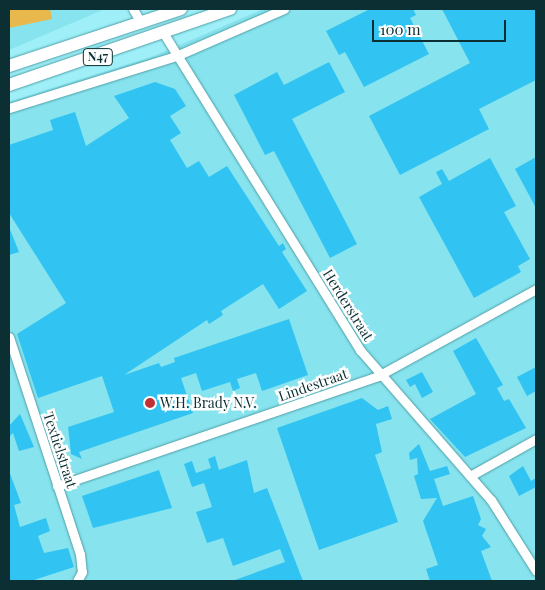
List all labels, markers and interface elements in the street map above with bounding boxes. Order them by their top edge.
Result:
scale bar [375,10,509,42]
text: 100 m [380,19,421,39]
road number: N47 [82,48,114,66]
street label: Herderstraat [319,266,377,344]
street label: Lindestraat [276,365,350,405]
place label: W.H. Brady N.V. [160,395,257,411]
marker: W.H. Brady N.V. [144,397,156,409]
street label: Textielstraat [40,410,80,490]

